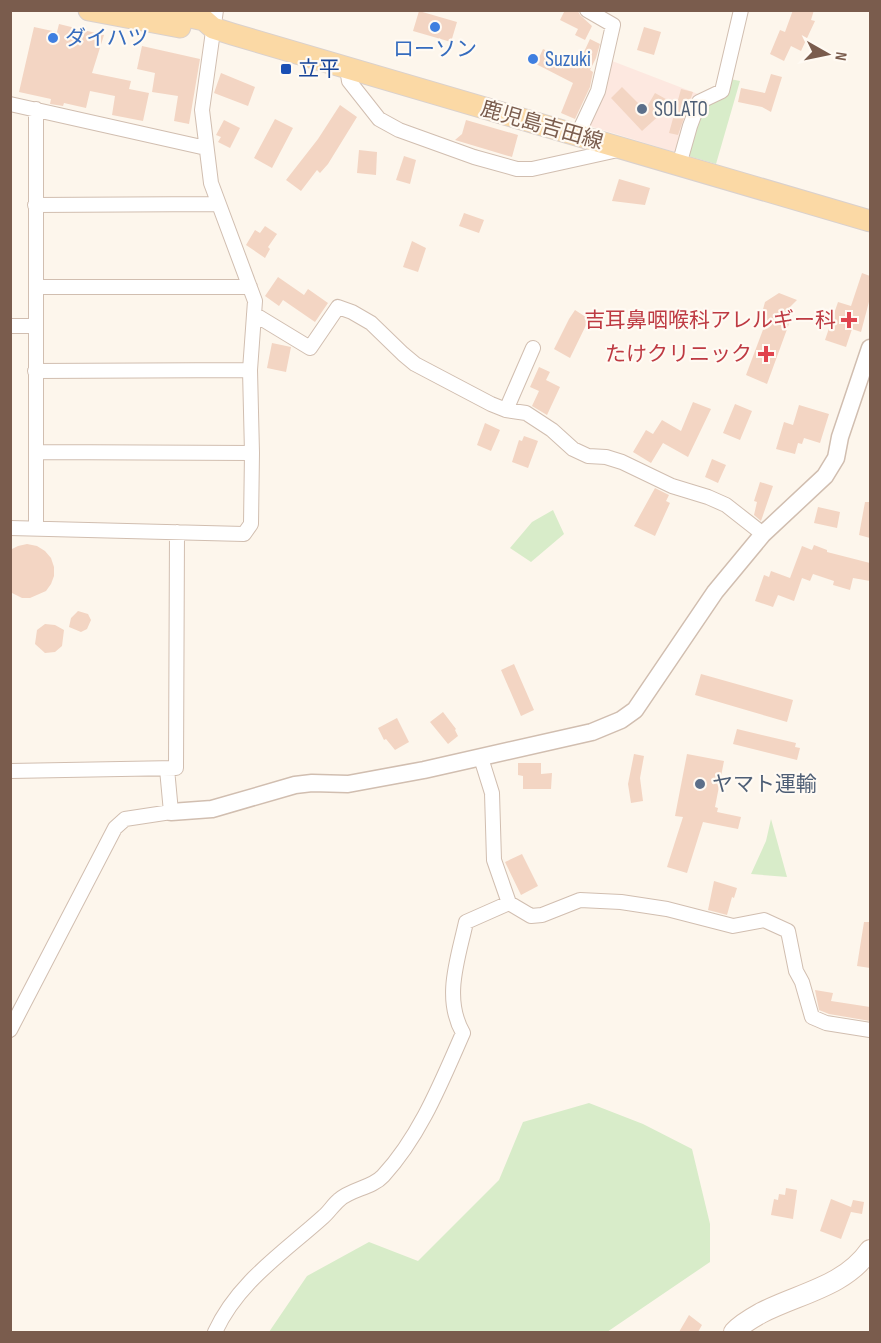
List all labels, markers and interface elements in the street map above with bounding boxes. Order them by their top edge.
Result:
marker: ローソン [428,20,442,34]
north arrow [797,24,857,84]
place label: ダイハツ [65,26,149,51]
marker: ダイハツ [46,31,60,45]
place label: ローソン [393,37,477,62]
place label: Suzuki [545,47,591,72]
text: N [830,50,850,62]
marker: Suzuki [526,52,540,66]
place label: 立平 [298,57,340,82]
marker: 立平 [279,62,293,76]
street label: 鹿児島吉田線 [478,96,606,155]
place label: SOLATO [654,97,708,122]
marker: SOLATO [635,102,649,116]
place label: 吉耳鼻咽喉科アレルギー科 [584,308,836,333]
marker: 吉耳鼻咽喉科アレルギー科 [840,311,858,329]
place label: たけクリニック [605,342,752,367]
marker: たけクリニック [757,345,775,363]
place label: ヤマト運輸 [712,772,817,797]
marker: ヤマト運輸 [693,777,707,791]

